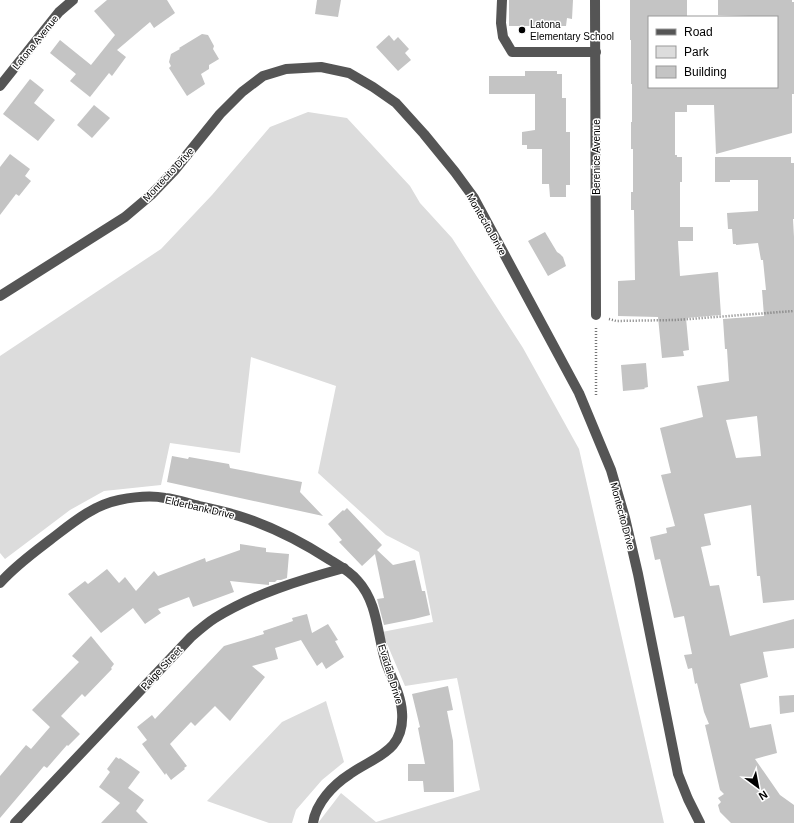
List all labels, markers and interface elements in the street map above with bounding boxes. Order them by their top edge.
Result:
street label: Latona Avenue [10,13,61,72]
legend [648,16,778,88]
place label: Latona Elementary School [530,19,614,42]
marker: Latona Elementary School [517,25,527,35]
text: Road [684,25,713,39]
text: Park [684,45,710,59]
text: Building [684,65,727,79]
street label: Berenice Avenue [591,119,602,195]
street label: Montecito Drive [141,145,196,203]
street label: Montecito Drive [464,191,509,257]
street label: Montecito Drive [608,481,637,552]
street label: Elderbank Drive [164,494,236,521]
street label: Evadale Drive [376,643,405,706]
street label: Paige Street [139,644,184,692]
north arrow [738,767,778,807]
text: N [757,788,770,803]

